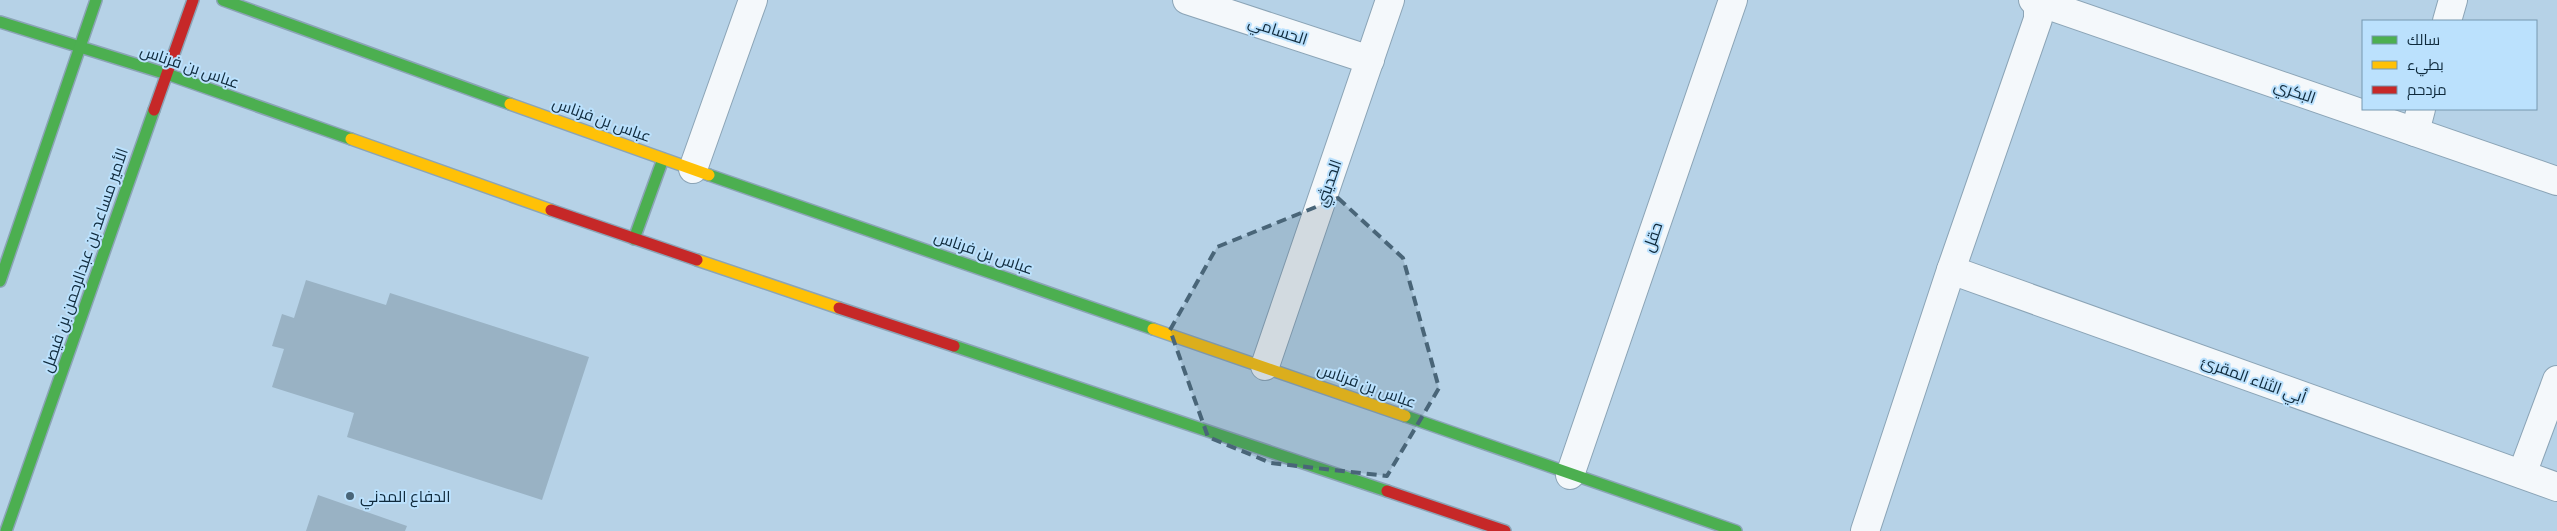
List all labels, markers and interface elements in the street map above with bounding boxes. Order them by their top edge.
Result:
street label: الحسامي [1244,6,1312,54]
legend [2362,20,2537,110]
text: سالك [2407,25,2440,54]
street label: عباس بن فرناس [136,35,244,97]
text: بطيء [2407,50,2444,79]
street label: البكري [2270,70,2320,112]
text: مزدحم [2407,75,2447,104]
street label: عباس بن فرناس [548,87,656,151]
street label: الأمير مساعد بن عبدالرحمن بن فيصل [31,144,137,376]
street label: الحديثي [1306,155,1350,211]
street label: حقل [1633,218,1671,256]
street label: عباس بن فرناس [930,221,1038,283]
street label: أبي الثناء المقرئ [2197,346,2311,412]
street label: عباس بن فرناس [1313,353,1421,417]
place label: الدفاع المدني [360,481,451,511]
marker: الدفاع المدني [344,490,356,502]

